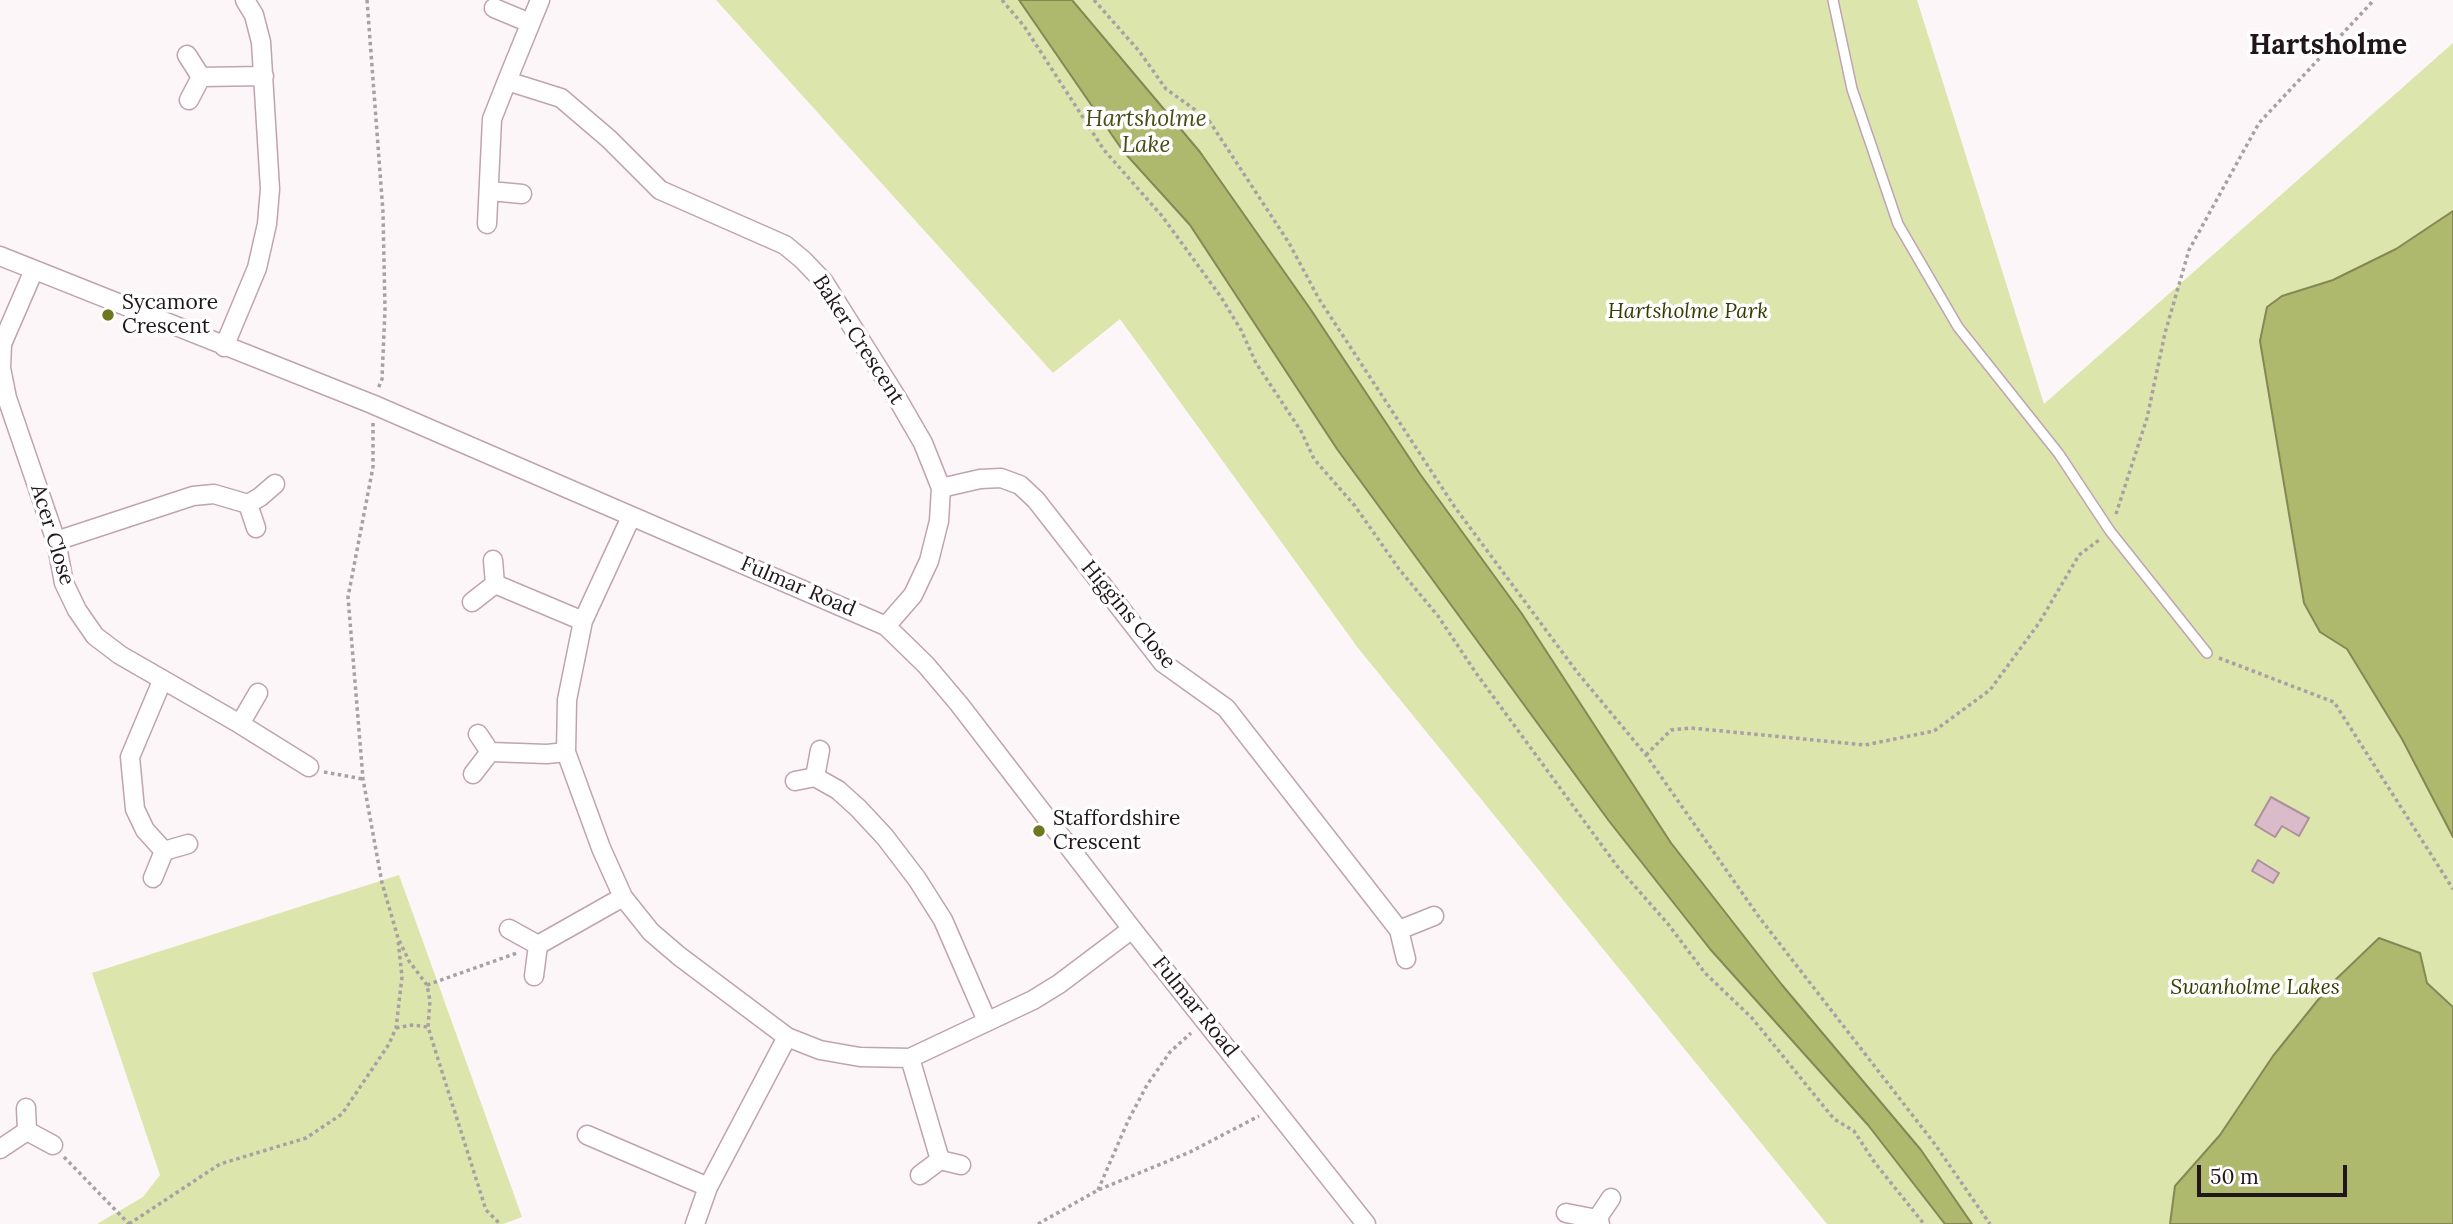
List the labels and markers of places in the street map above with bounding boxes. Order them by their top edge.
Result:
place label: Sycamore Crescent [122,290,218,340]
marker: Sycamore Crescent [100,307,116,323]
place label: Staffordshire Crescent [1053,806,1180,856]
marker: Staffordshire Crescent [1031,823,1047,839]

